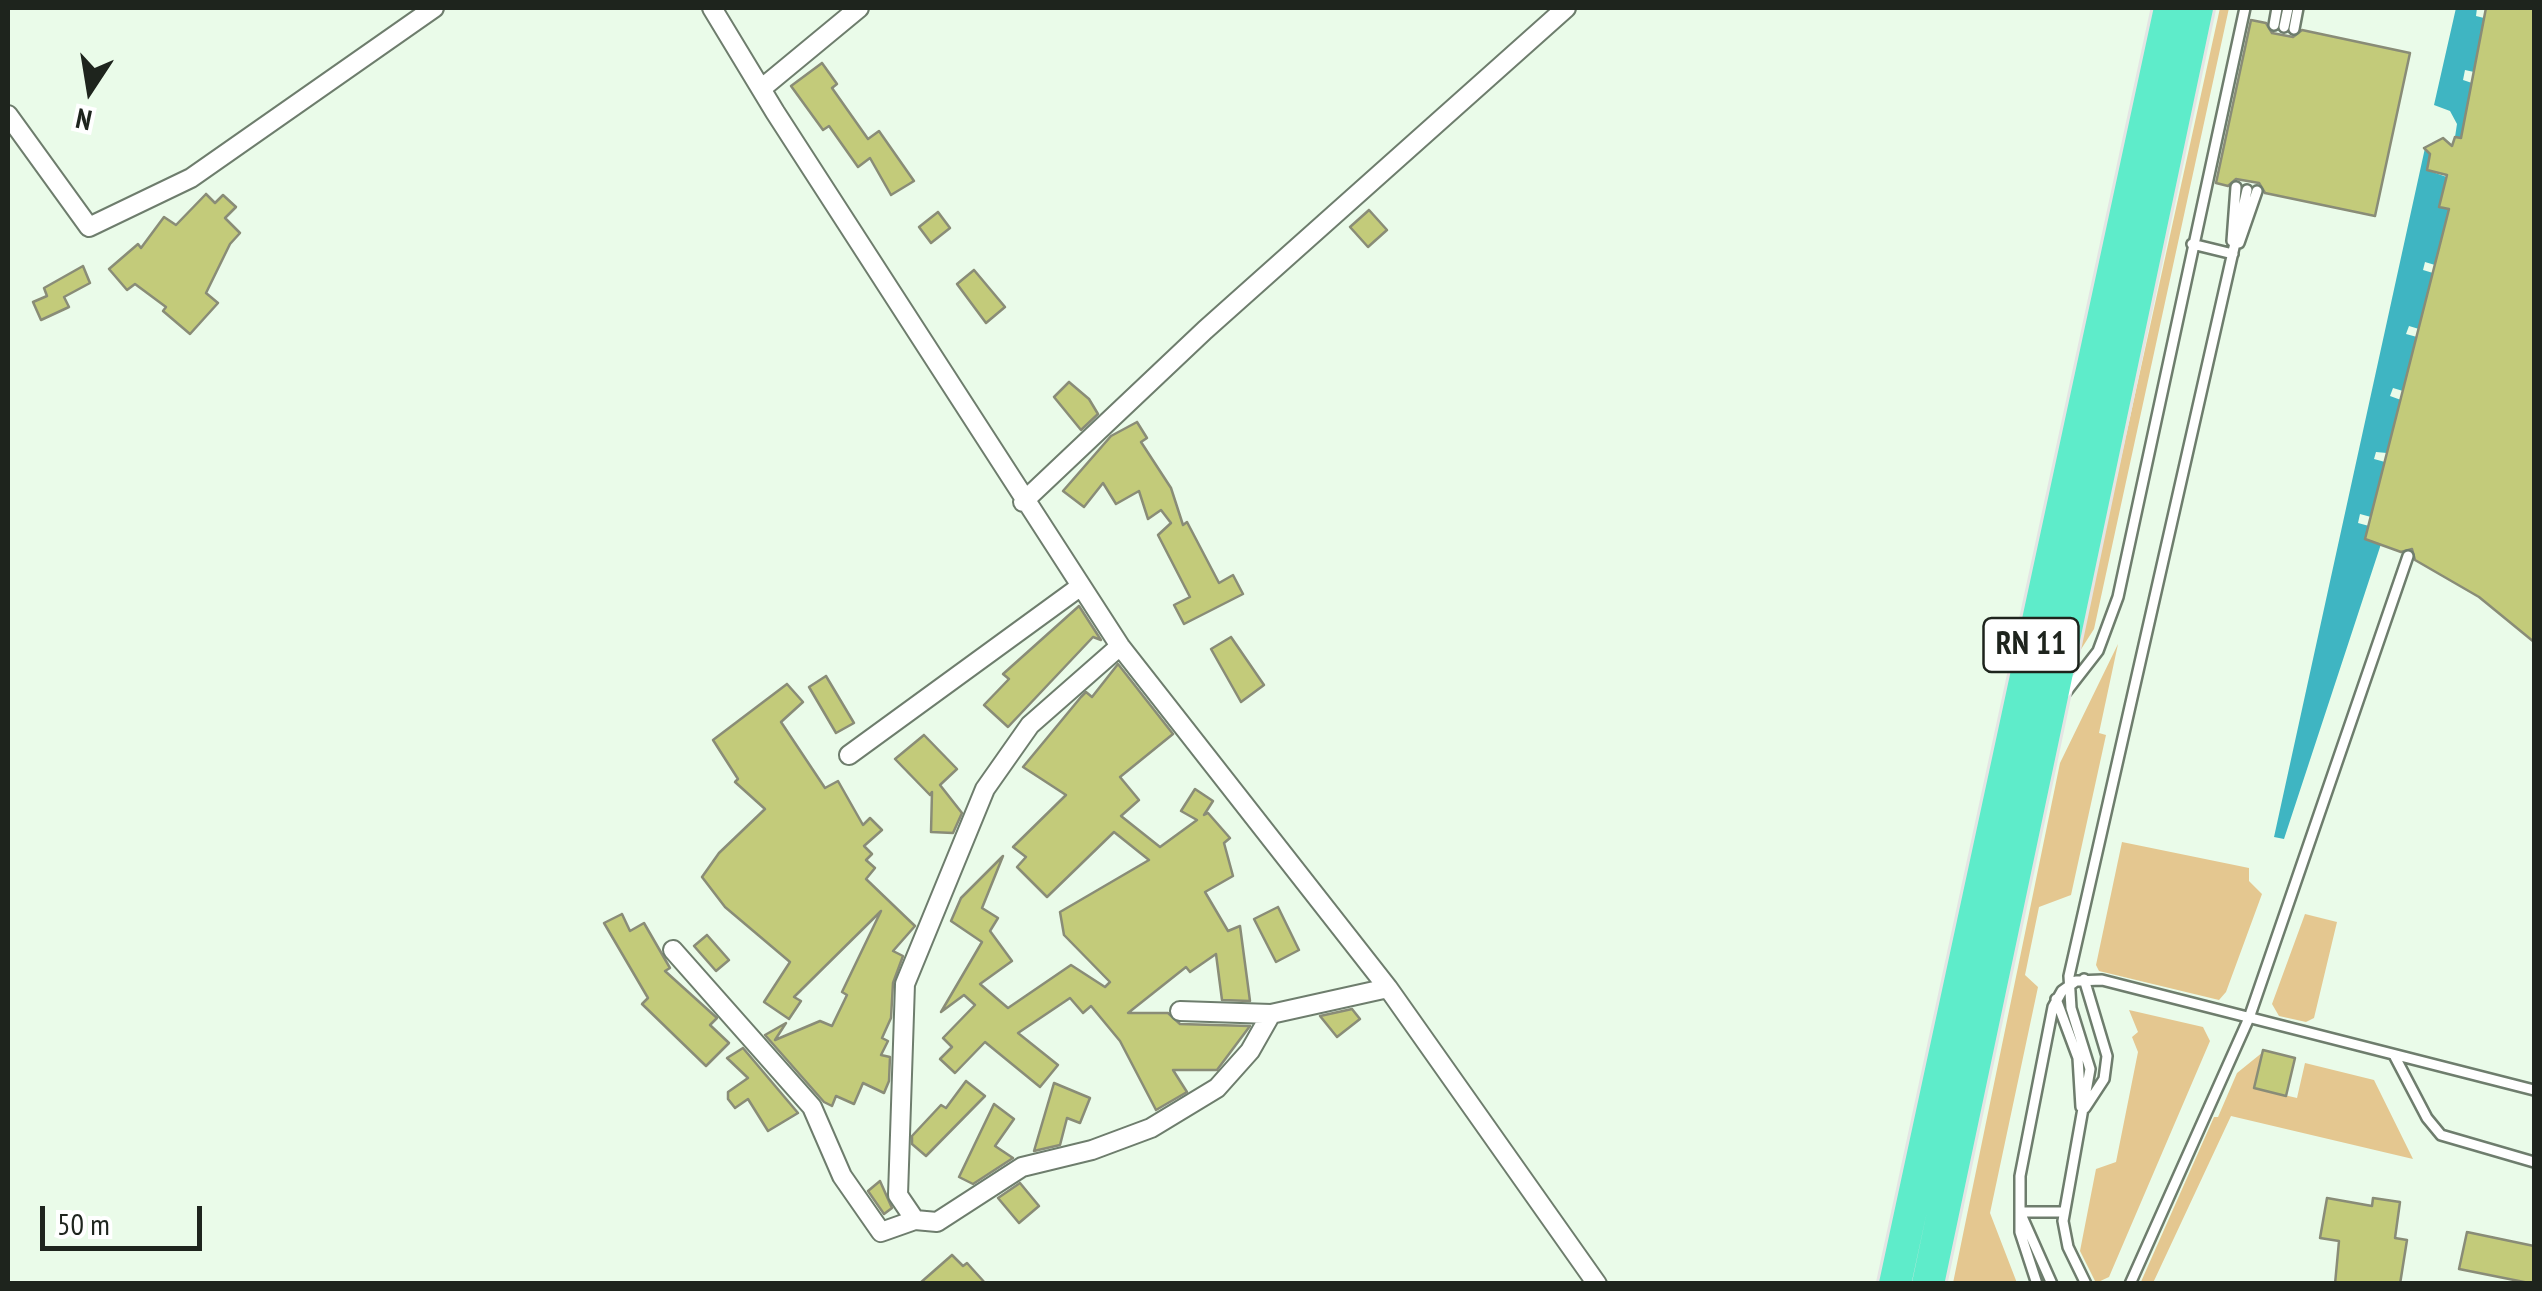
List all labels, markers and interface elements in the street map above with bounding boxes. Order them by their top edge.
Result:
north arrow [40,40,140,140]
text: N [72,100,95,140]
road number: RN 11 [1984,618,2078,672]
scale bar [45,1186,208,1248]
text: 50 m [57,1204,110,1243]

